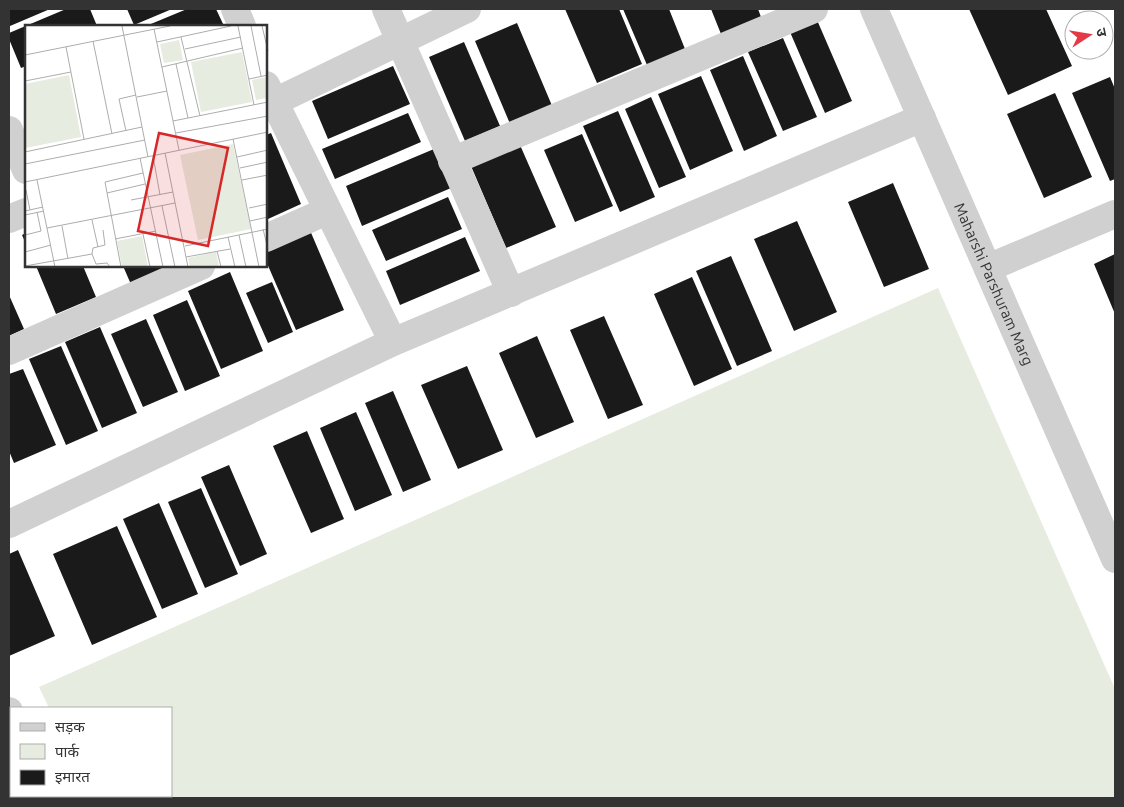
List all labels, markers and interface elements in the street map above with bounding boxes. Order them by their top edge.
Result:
north arrow [1064,10,1114,60]
inset map [25,25,268,268]
text: उ [1093,27,1111,39]
street label: Maharshi Parshuram Marg [951,200,1037,368]
legend [10,707,172,797]
text: सड़क [55,718,85,735]
text: पार्क [55,743,79,760]
text: इमारत [55,768,90,785]

